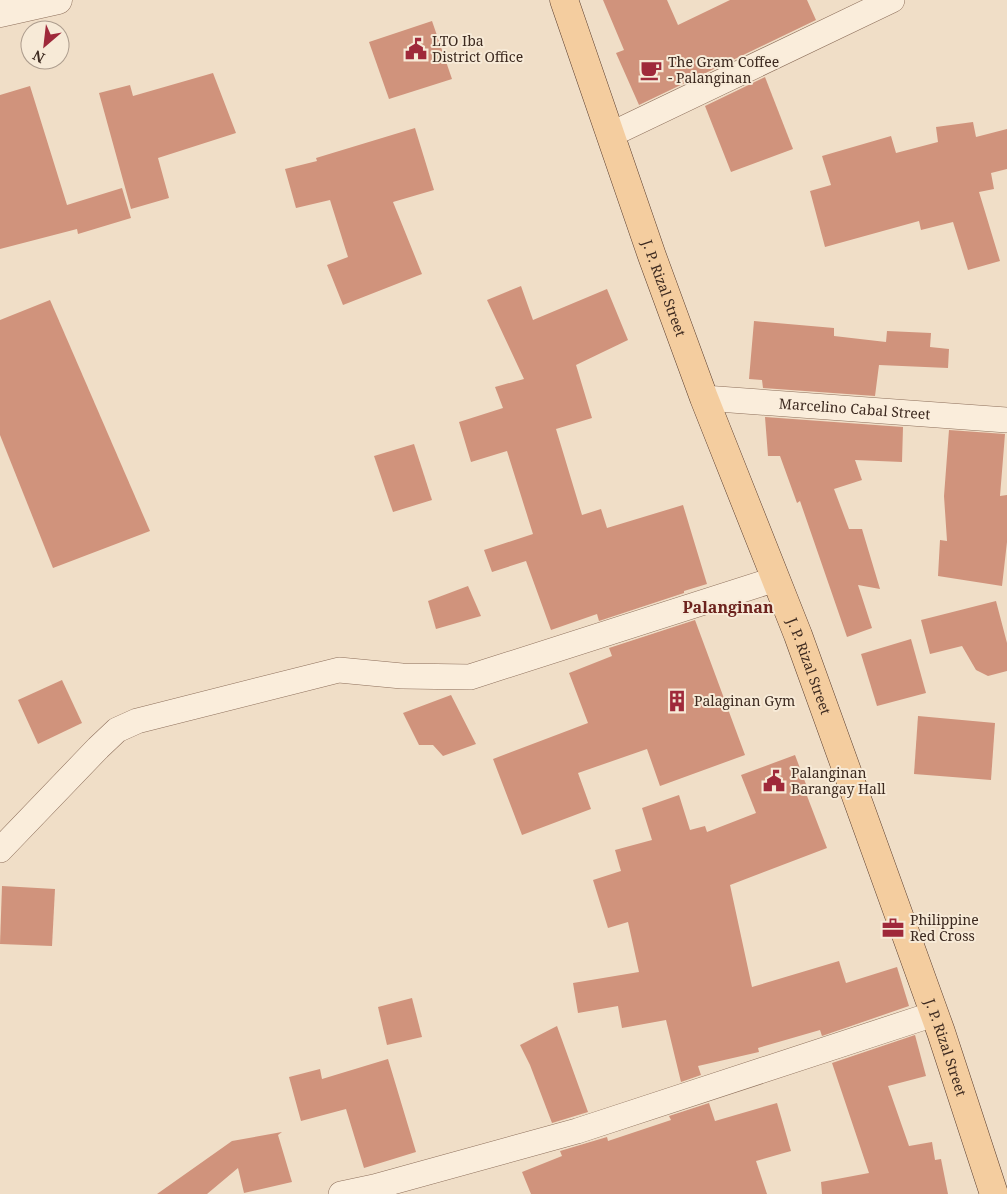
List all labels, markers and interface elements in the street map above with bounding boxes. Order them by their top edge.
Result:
north arrow [20,20,70,70]
place label: LTO Iba District Office [432,31,523,66]
public building icon: LTO Iba District Office [403,36,429,62]
text: N [29,46,48,68]
place label: The Gram Coffee - Palanginan [668,52,779,87]
cafe icon: The Gram Coffee - Palanginan [638,57,664,83]
street label: J. P. Rizal Street [638,236,691,339]
street label: Marcelino Cabal Street [778,393,931,423]
district label: Palanginan [682,596,774,618]
street label: J. P. Rizal Street [783,614,836,717]
building icon: Palaginan Gym [664,688,690,714]
place label: Palaginan Gym [694,691,795,710]
place label: Palanginan Barangay Hall [791,763,886,798]
public building icon: Palanginan Barangay Hall [761,768,787,794]
place label: Philippine Red Cross [910,910,979,945]
office icon: Philippine Red Cross [880,915,906,941]
street label: J. P. Rizal Street [920,995,971,1099]

